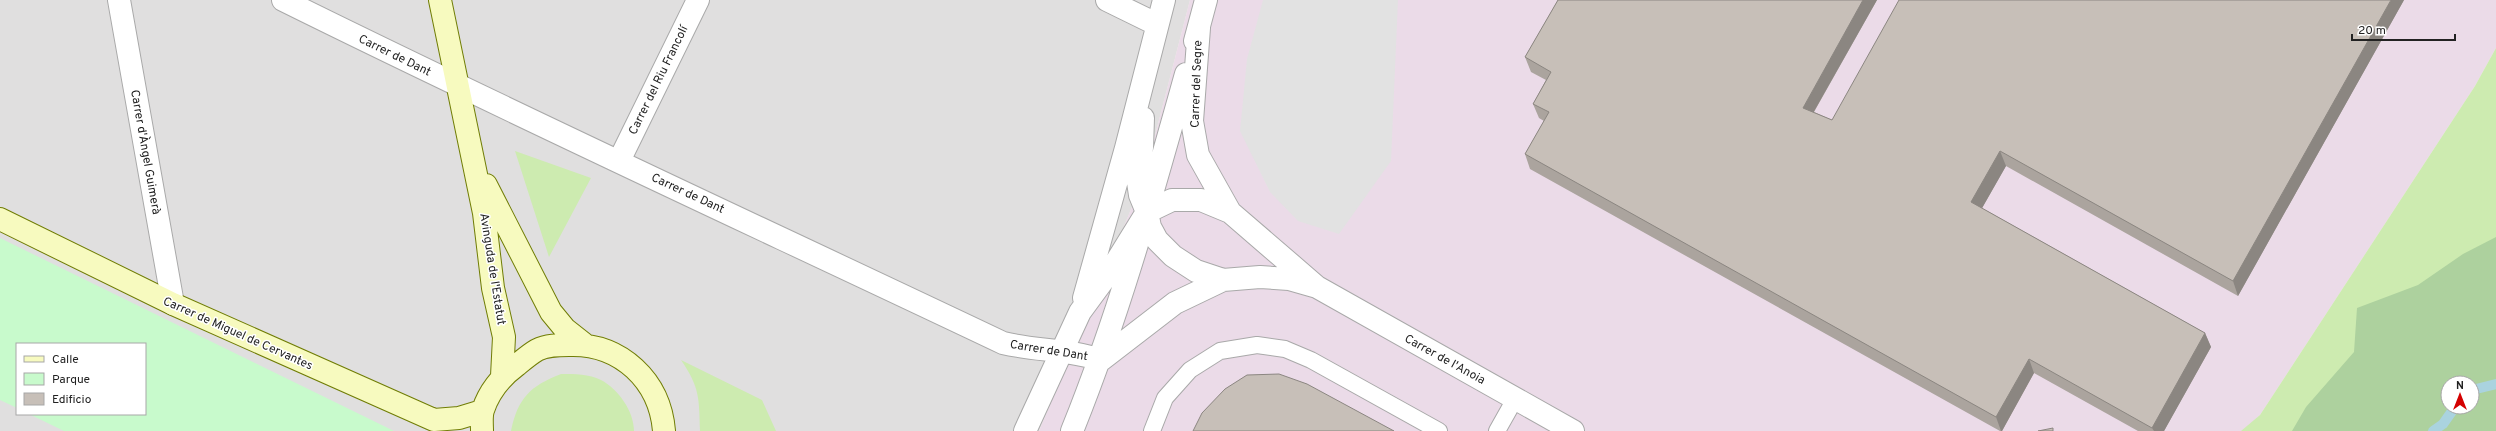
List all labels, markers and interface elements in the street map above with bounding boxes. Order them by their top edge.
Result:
scale bar [2352,16,2455,42]
street label: Carrer del Riu Francolí [625,22,693,138]
text: 20 m [2358,23,2386,39]
street label: Carrer de Dant [356,31,434,80]
street label: Carrer del Segre [1187,40,1207,128]
street label: Carrer d'Àngel Guimerà [126,88,164,216]
street label: Carrer de Dant [648,170,727,218]
street label: Avinguda de l'Estatut [475,212,509,326]
street label: Carrer de Miguel de Cervantes [160,294,315,374]
street label: Carrer de l'Anoia [1401,331,1488,389]
street label: Carrer de Dant [1009,337,1089,365]
legend [16,343,146,415]
text: Calle [52,352,79,368]
text: Parque [52,372,90,388]
north arrow [2440,375,2480,415]
text: N [2456,379,2464,393]
text: Edificio [52,392,92,408]

